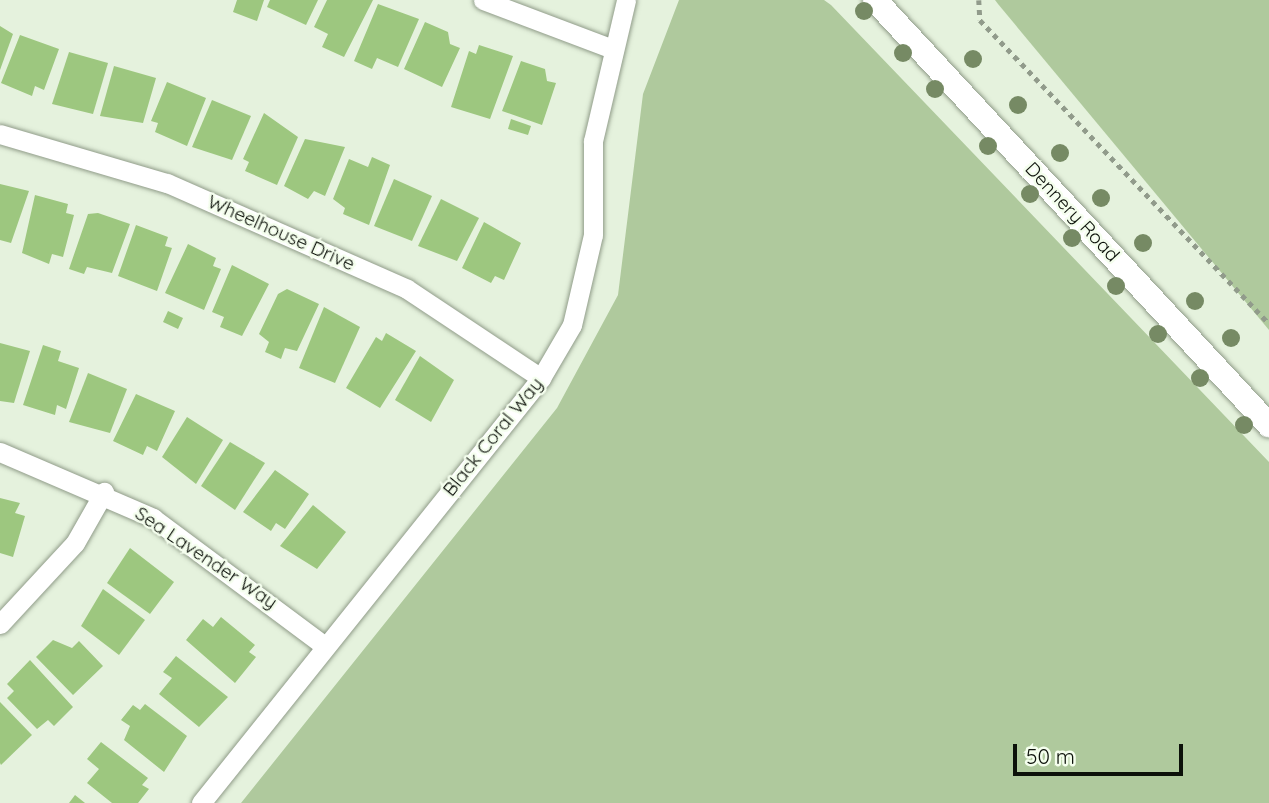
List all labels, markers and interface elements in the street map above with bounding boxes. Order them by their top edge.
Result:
street label: Dennery Road [1020,158,1124,266]
street label: Wheelhouse Drive [204,190,358,276]
street label: Black Coral Way [438,373,548,501]
street label: Sea Lavender Way [131,502,281,614]
scale bar [1017,730,1187,774]
text: 50 m [1026,743,1075,769]

